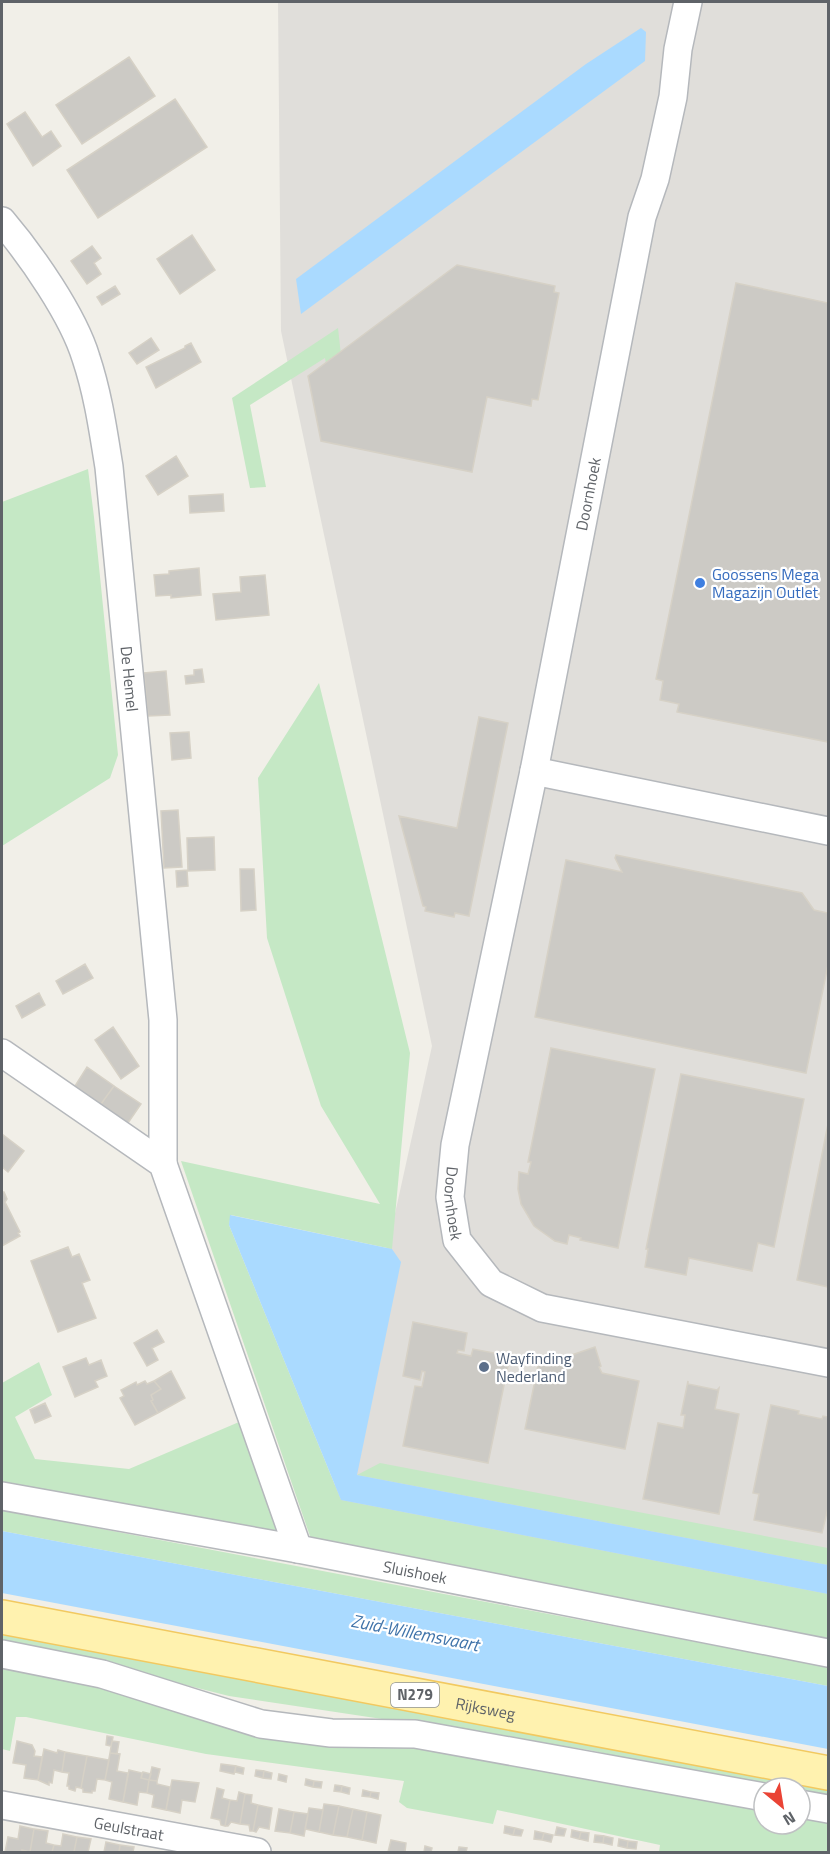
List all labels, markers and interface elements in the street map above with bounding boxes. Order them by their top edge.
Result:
street label: Doornhoek [569,455,607,533]
place label: Goossens Mega Magazijn Outlet [712,562,819,604]
marker: Goossens Mega Magazijn Outlet [693,576,707,590]
street label: De Hemel [115,645,145,713]
street label: Doornhoek [438,1166,469,1242]
place label: Wayfinding Nederland [496,1346,572,1388]
marker: Wayfinding Nederland [477,1360,491,1374]
street label: Sluishoek [381,1554,449,1590]
water label: Zuid-Willemsvaart [349,1607,483,1659]
road number: N279 [391,1683,439,1707]
street label: Rijksweg [454,1691,517,1726]
north arrow [752,1776,812,1836]
text: N [779,1806,800,1832]
street label: Geulstraat [92,1810,166,1847]

